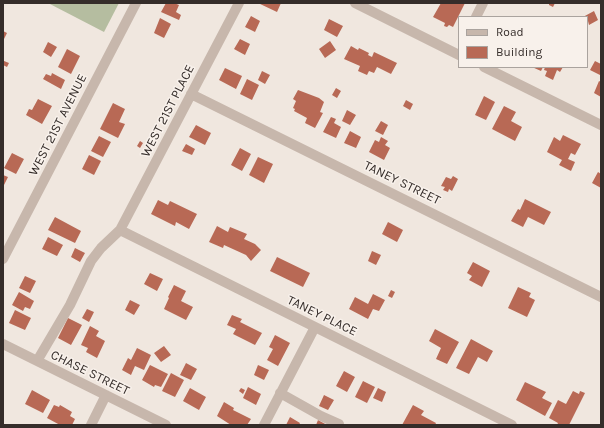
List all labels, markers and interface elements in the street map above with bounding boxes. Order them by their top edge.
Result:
legend [458,16,588,68]
text: Road [496,25,524,39]
text: Building [496,45,542,59]
street label: WEST 21ST PLACE [138,62,198,160]
street label: WEST 21ST AVENUE [26,72,90,178]
street label: TANEY STREET [361,158,443,208]
street label: TANEY PLACE [284,292,360,340]
street label: CHASE STREET [48,347,132,399]

